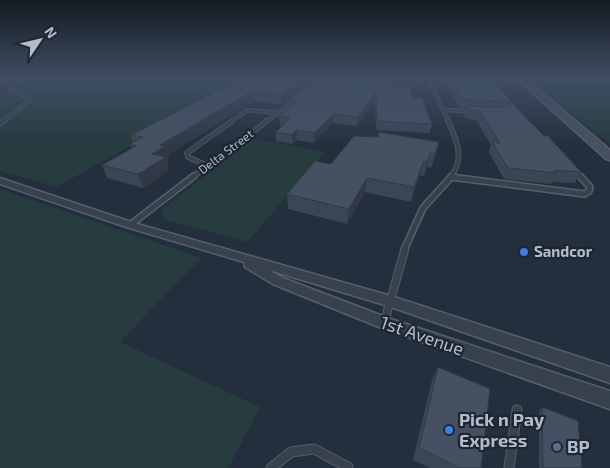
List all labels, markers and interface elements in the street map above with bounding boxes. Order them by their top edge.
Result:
north arrow [15,15,65,65]
text: N [41,23,61,41]
street label: Delta Street [195,126,256,176]
place label: Sandcor [534,242,593,260]
marker: Sandcor [518,246,530,258]
street label: 1st Avenue [378,310,467,360]
place label: Pick n Pay Express [459,408,545,451]
marker: Pick n Pay Express [443,424,455,436]
place label: BP [567,435,590,457]
marker: BP [551,441,563,453]

